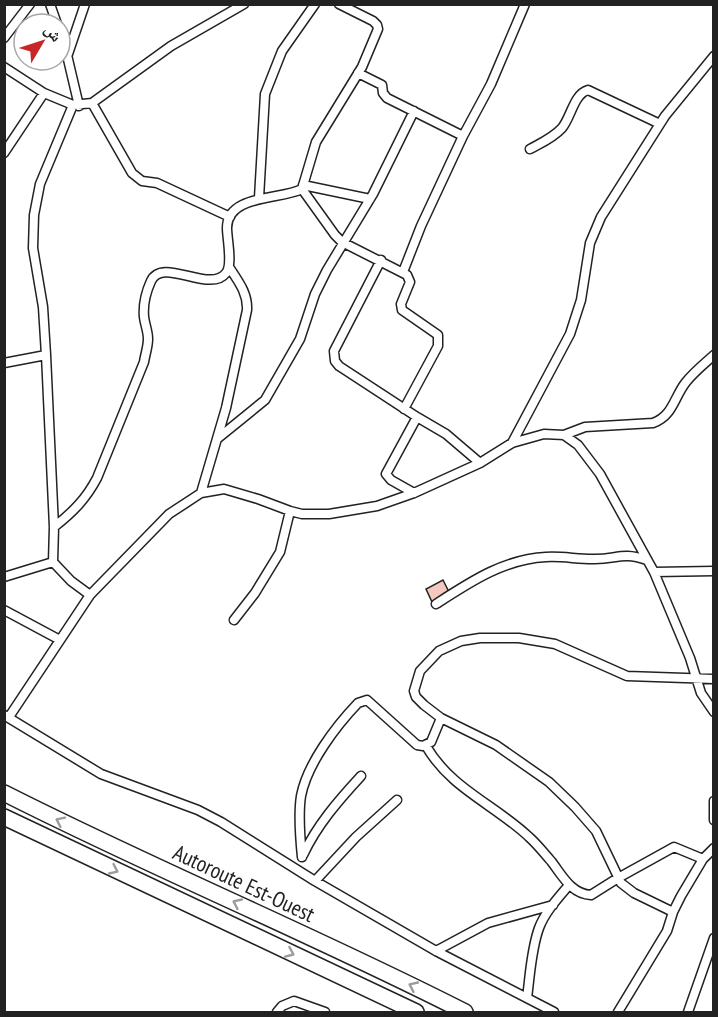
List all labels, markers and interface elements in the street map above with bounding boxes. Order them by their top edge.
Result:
north arrow [12,12,72,72]
text: ش [41,20,67,45]
one-way arrow [55,816,66,828]
street label: Autoroute Est-Ouest [169,838,319,928]
one-way arrow [107,863,118,875]
one-way arrow [232,898,243,910]
one-way arrow [284,945,295,957]
one-way arrow [409,982,420,994]

